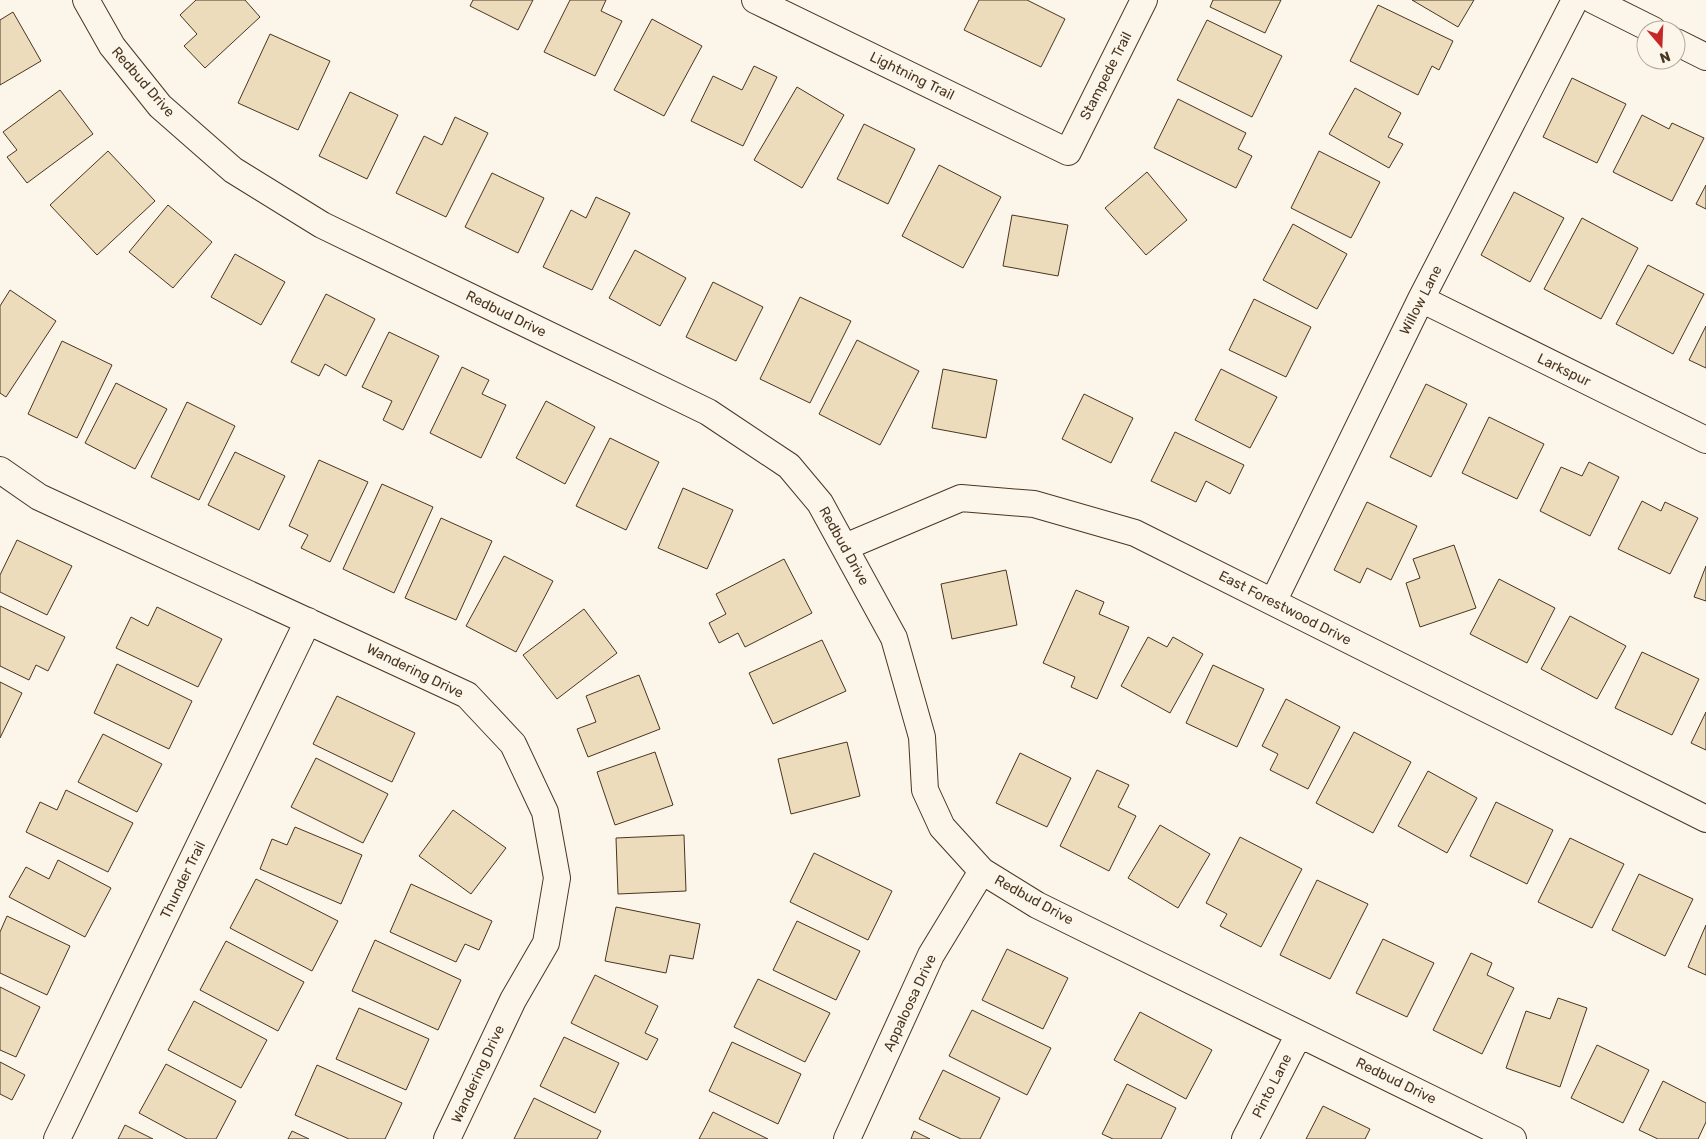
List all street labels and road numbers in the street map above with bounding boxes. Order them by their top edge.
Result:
street label: Stampede Trail [1077,29,1135,123]
street label: Redbud Drive [108,43,178,121]
street label: Lightning Trail [867,48,957,104]
street label: Willow Lane [1396,262,1446,338]
street label: Redbud Drive [463,287,549,341]
street label: Larkspur [1535,350,1594,390]
street label: Redbud Drive [815,504,873,589]
street label: East Forestwood Drive [1216,567,1354,649]
street label: Wandering Drive [364,640,466,702]
street label: Thunder Trail [157,838,209,922]
street label: Redbud Drive [992,871,1077,929]
street label: Appaloosa Drive [880,952,940,1054]
street label: Wandering Drive [448,1022,508,1126]
street label: Pinto Lane [1249,1051,1295,1121]
street label: Redbud Drive [1353,1054,1439,1108]

